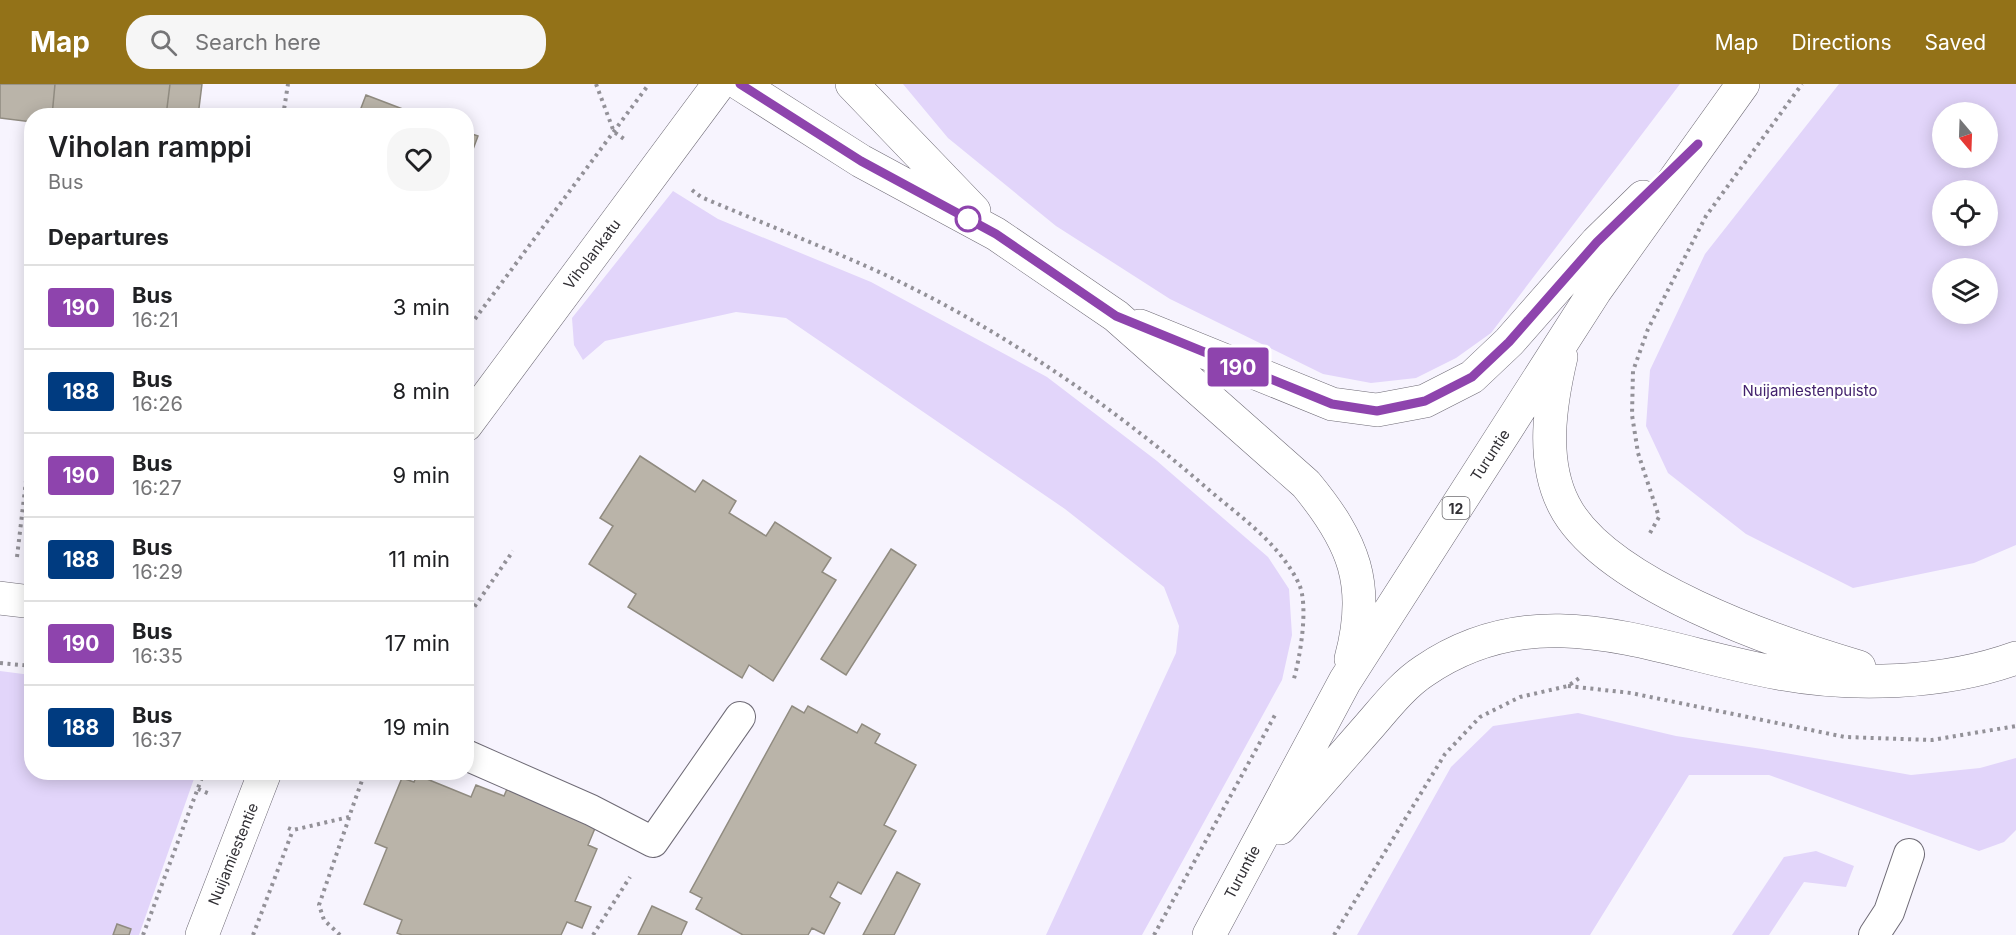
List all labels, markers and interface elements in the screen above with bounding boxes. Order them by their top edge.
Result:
search box [126,15,546,69]
text: Map [30,25,90,59]
icon: search [147,26,180,59]
text: Search here [195,29,321,55]
text: Map [1715,30,1758,55]
text: Directions [1791,30,1892,55]
text: Saved [1925,30,1986,55]
north arrow [1932,102,1998,168]
map controls [1932,102,1998,324]
button: heart [387,128,450,191]
text: Viholan ramppi [48,130,252,164]
text: Bus [48,170,83,194]
button: locate [1932,180,1998,246]
unlabelled marker [955,206,981,232]
street label: Viholankatu [559,215,625,293]
text: Departures [48,224,169,250]
button: layers [1932,258,1998,324]
text: Bus [132,282,173,308]
text: 3 min [393,294,450,320]
text: 190 [63,295,99,320]
text: 16:21 [132,308,179,332]
line badge: 190 [1204,348,1272,386]
text: 190 [1220,355,1256,380]
text: Bus [132,366,173,392]
text: 8 min [393,378,450,404]
text: 188 [63,379,99,404]
park label: Nuijamiestenpuisto [1742,381,1878,400]
text: 16:26 [132,392,183,416]
street label: Turuntie [1466,425,1514,485]
text: Bus [132,450,173,476]
text: 9 min [393,462,450,488]
text: 190 [63,463,99,488]
text: 16:27 [132,476,182,500]
road number: 12 [1442,497,1470,519]
text: Bus [132,534,173,560]
text: 11 min [388,546,450,572]
text: 188 [63,547,99,572]
text: 16:29 [132,560,183,584]
text: Bus [132,618,173,644]
text: 17 min [385,630,450,656]
text: 190 [63,631,99,656]
text: 16:35 [132,644,183,668]
text: Bus [132,702,173,728]
text: 19 min [384,714,450,740]
text: 188 [63,715,99,740]
text: 16:37 [132,728,182,752]
street label: Nuijamiestentie [204,800,262,908]
street label: Turuntie [1220,842,1264,902]

